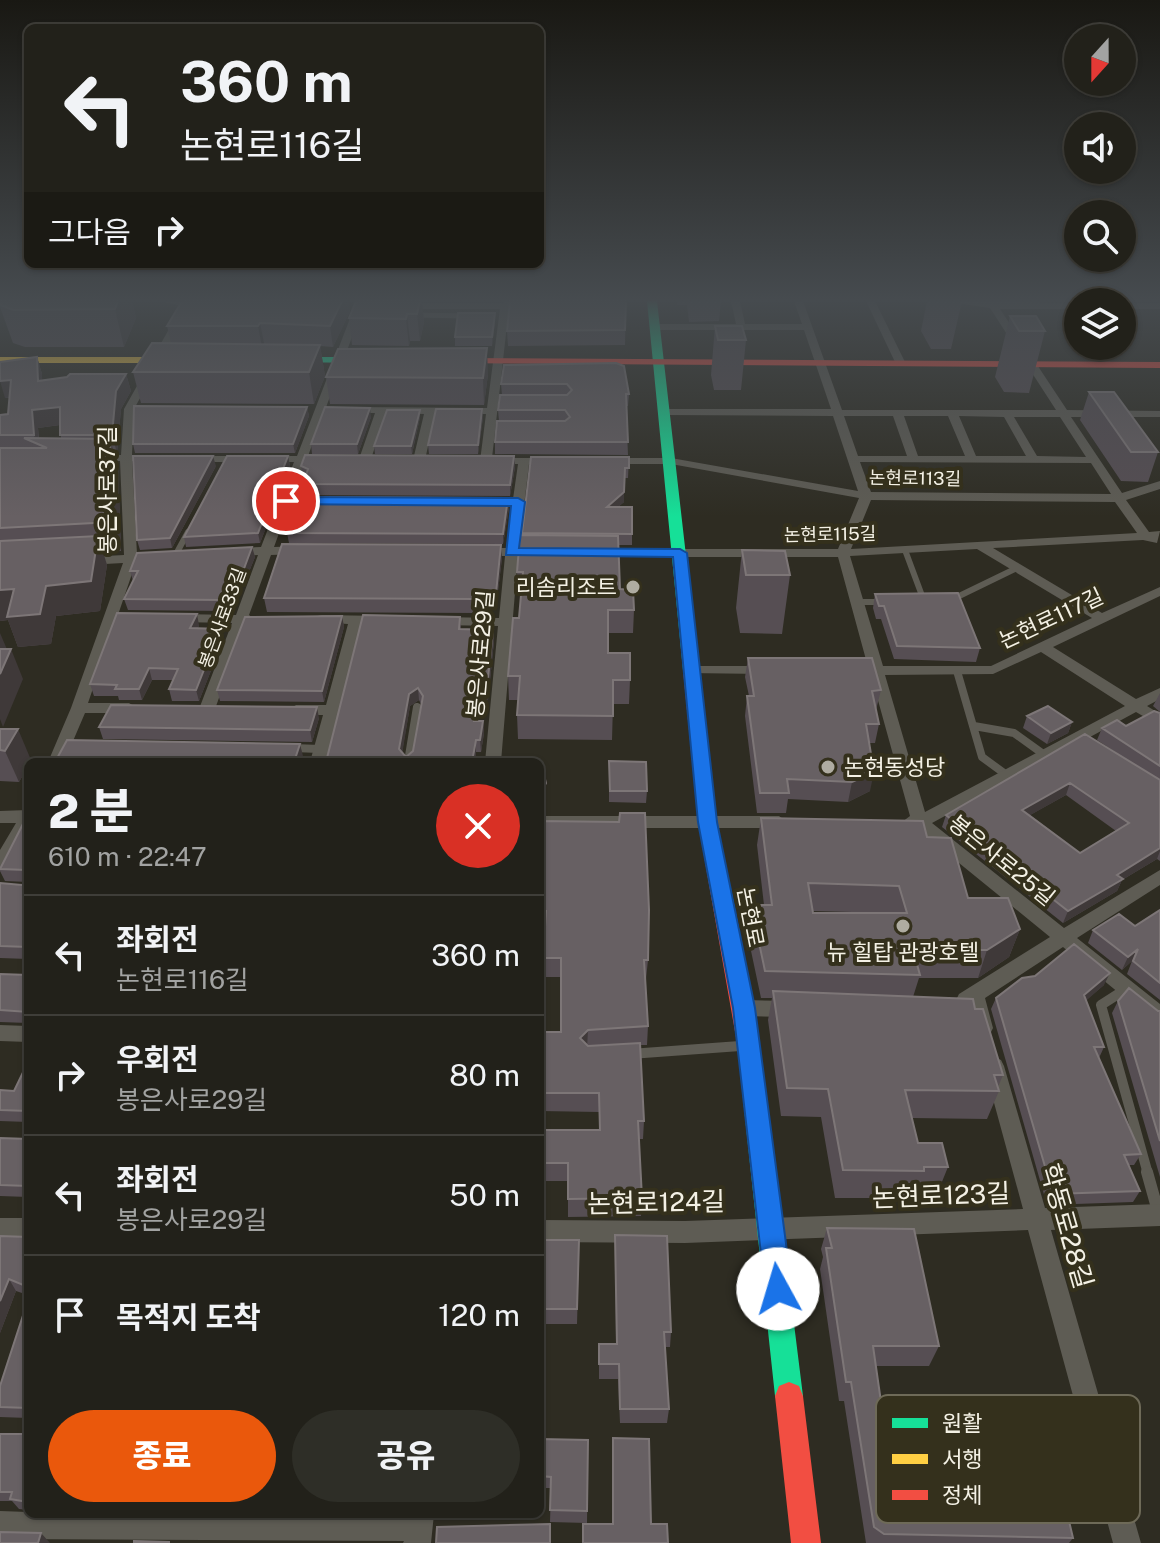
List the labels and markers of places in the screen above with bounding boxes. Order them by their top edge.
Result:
pin [252,467,320,535]
place label: 리솜리조트 [516,574,617,600]
marker: 리솜리조트 [624,578,642,596]
place label: 논현동성당 [844,754,945,780]
marker: 논현동성당 [819,758,837,776]
marker: 뉴 힐탑 관광호텔 [894,917,912,935]
place label: 뉴 힐탑 관광호텔 [827,939,979,965]

